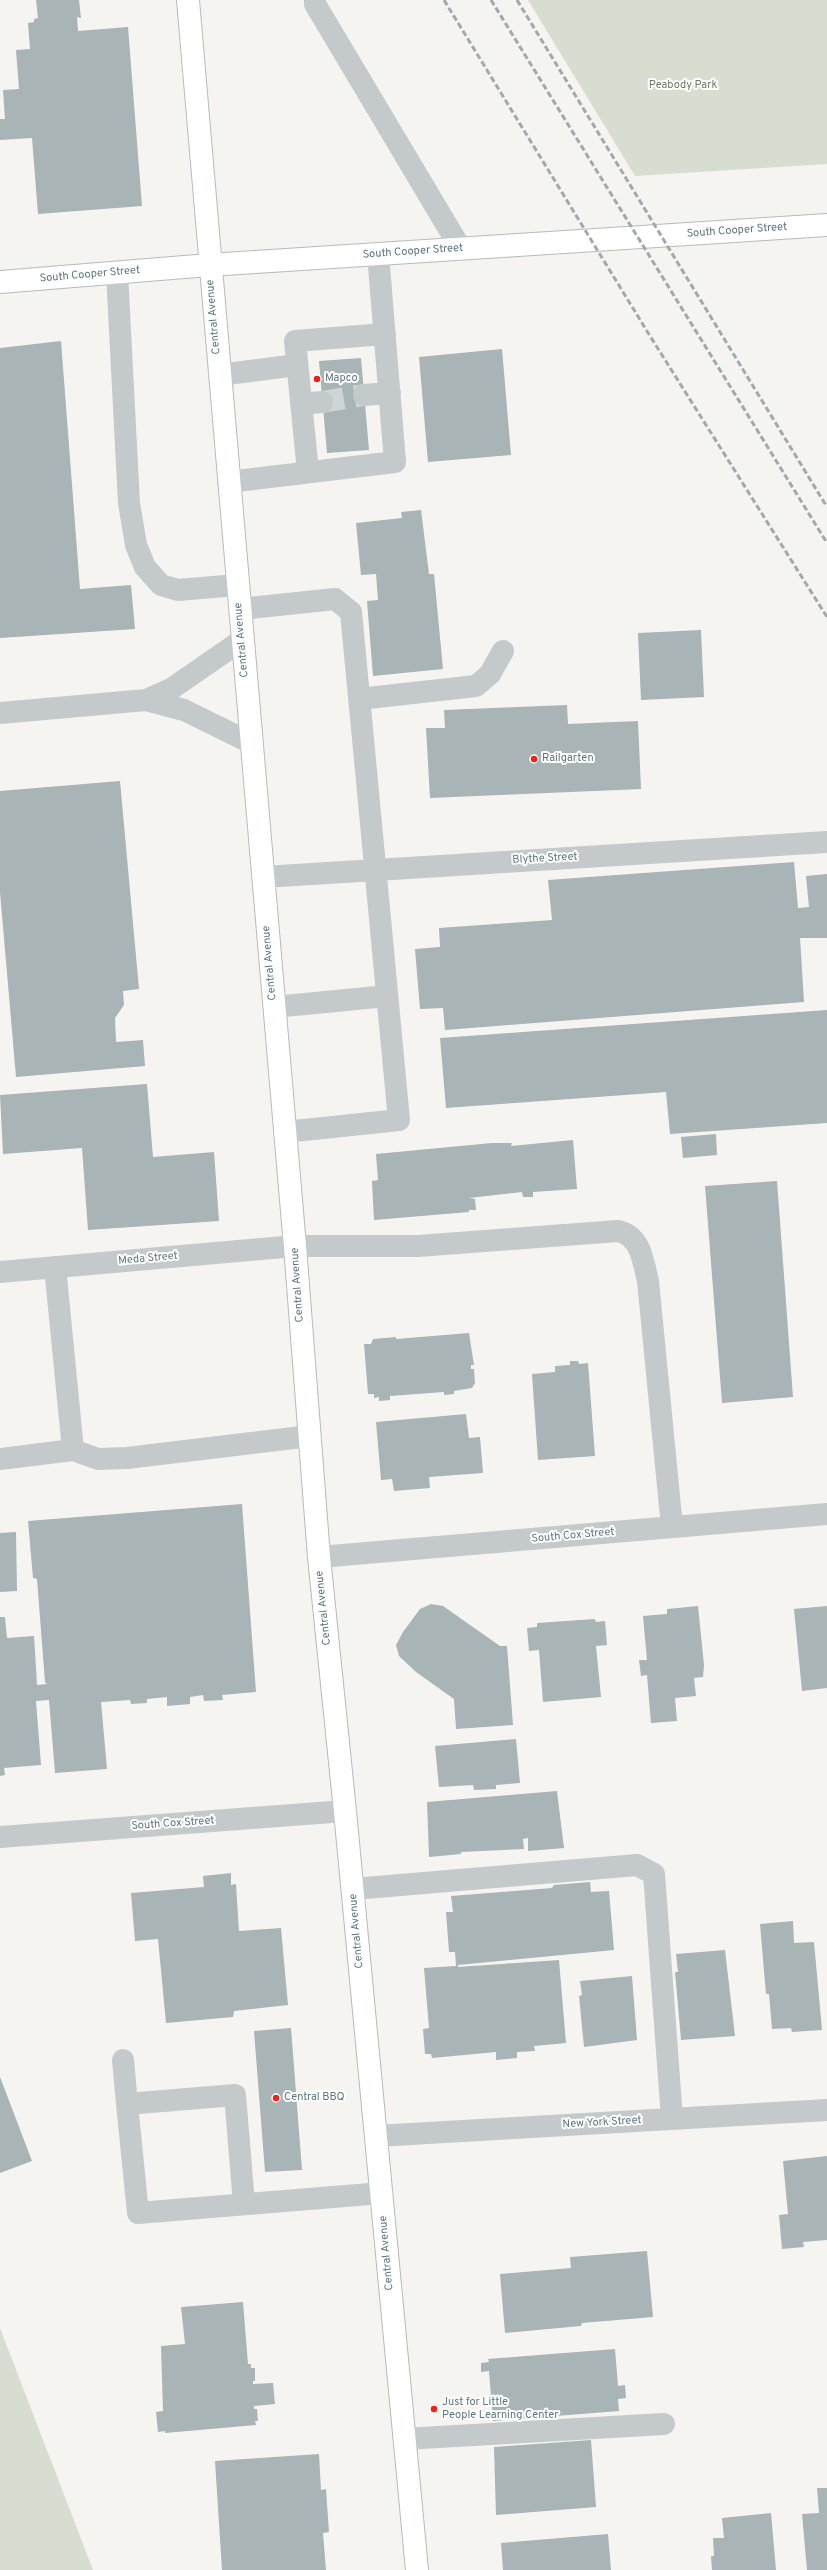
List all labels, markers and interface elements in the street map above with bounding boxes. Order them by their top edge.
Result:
park label: Peabody Park [649,79,717,93]
street label: South Cooper Street [686,221,788,241]
street label: South Cooper Street [362,242,464,262]
street label: South Cooper Street [39,264,141,286]
street label: Central Avenue [204,279,224,355]
place label: Mapco [325,372,358,386]
marker: Mapco [312,374,322,384]
street label: Central Avenue [232,602,252,678]
place label: Railgarten [542,752,594,766]
marker: Railgarten [529,754,539,764]
street label: Blythe Street [512,851,578,867]
street label: Central Avenue [260,925,280,1001]
street label: Central Avenue [289,1247,307,1323]
street label: Meda Street [118,1250,178,1268]
street label: South Cox Street [531,1526,615,1546]
street label: Central Avenue [314,1570,334,1646]
street label: South Cox Street [131,1815,215,1833]
street label: Central Avenue [347,1893,367,1969]
place label: Central BBQ [284,2091,345,2105]
marker: Central BBQ [271,2093,281,2103]
street label: New York Street [562,2114,642,2132]
street label: Central Avenue [377,2215,397,2291]
place label: Just for Little People Learning Center [442,2396,559,2422]
marker: Just for Little People Learning Center [429,2404,439,2414]

